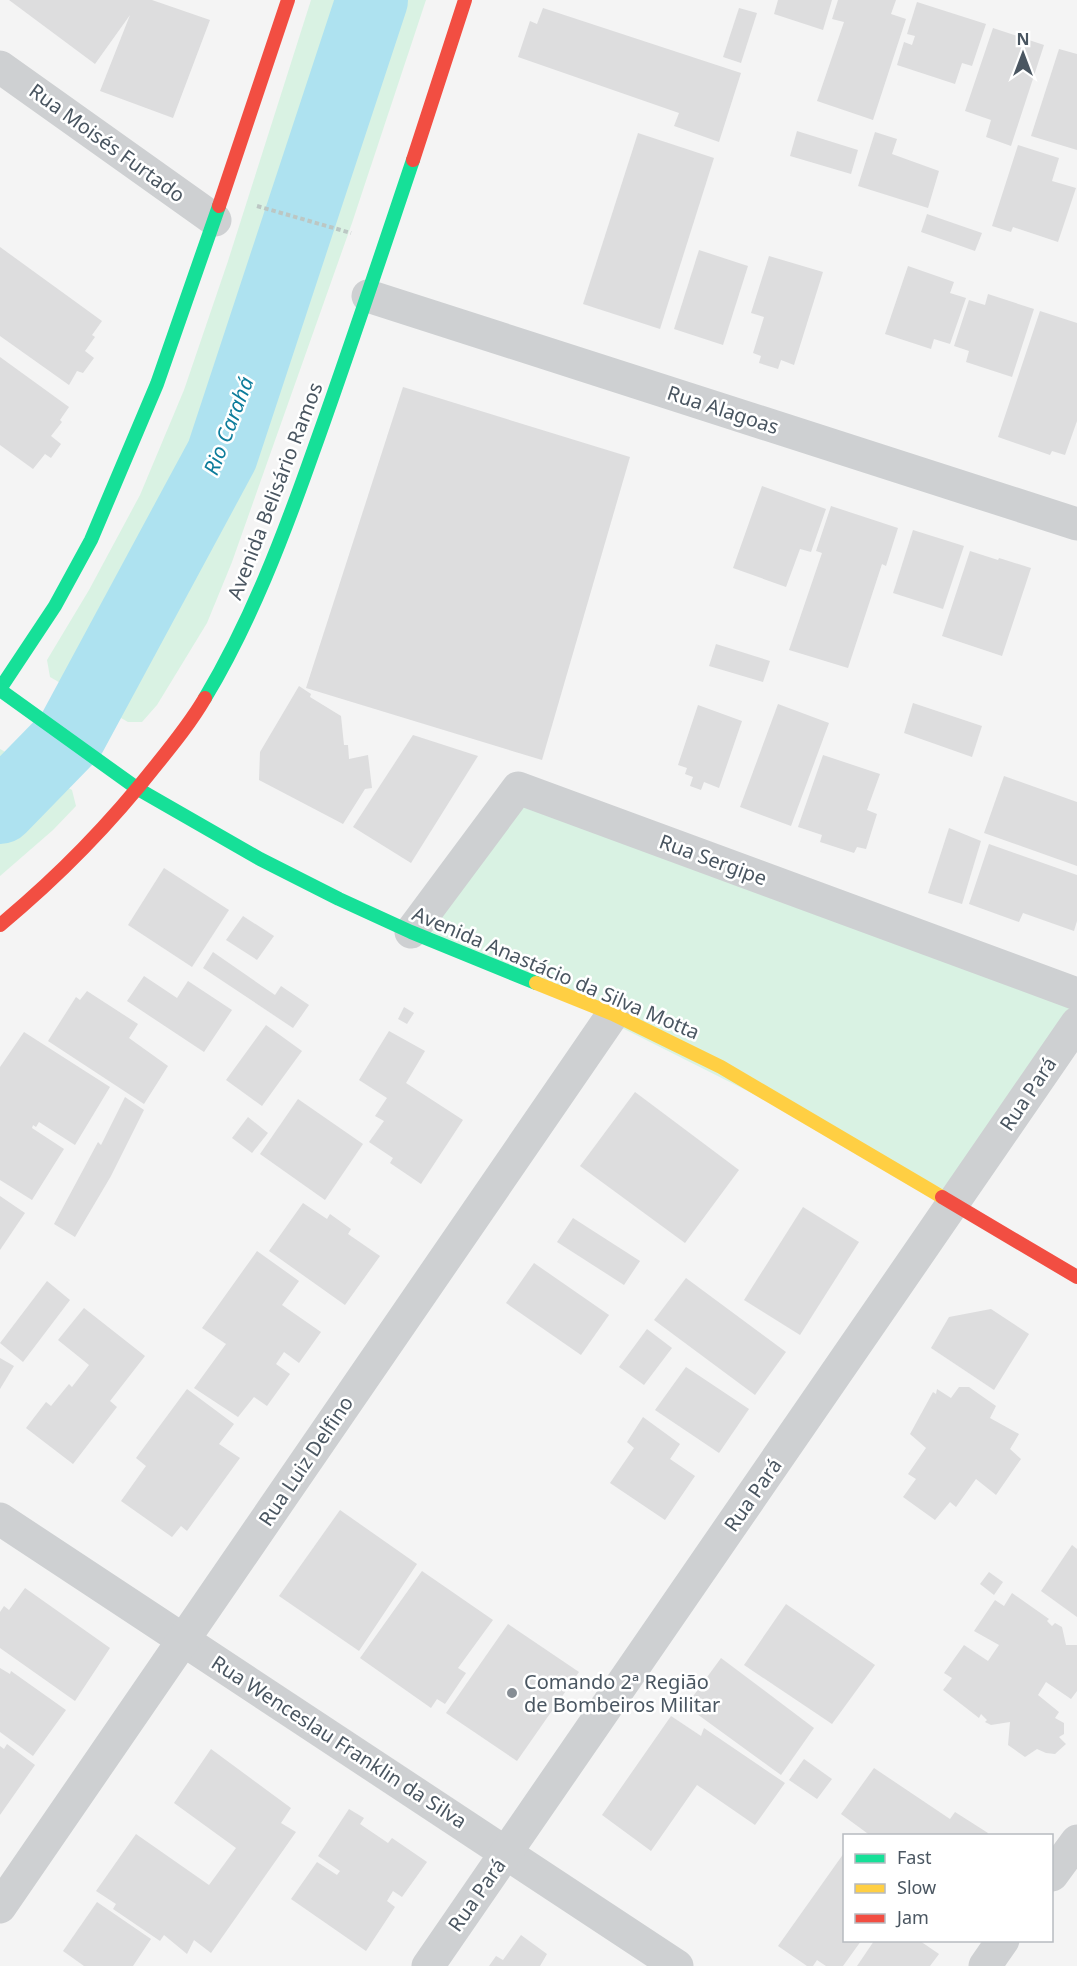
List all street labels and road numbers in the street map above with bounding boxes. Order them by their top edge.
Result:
street label: Rua Moisés Furtado [24,77,191,208]
street label: Avenida Belisário Ramos [221,378,328,603]
street label: Rua Alagoas [664,379,782,440]
street label: Rua Sergipe [656,828,771,891]
street label: Avenida Anastácio da Silva Motta [409,900,704,1045]
street label: Rua Pará [993,1052,1062,1136]
street label: Rua Luiz Delfino [252,1390,359,1531]
street label: Rua Pará [718,1453,788,1537]
street label: Rua Wenceslau Franklin da Silva [206,1649,472,1834]
street label: Rua Pará [442,1853,512,1937]

